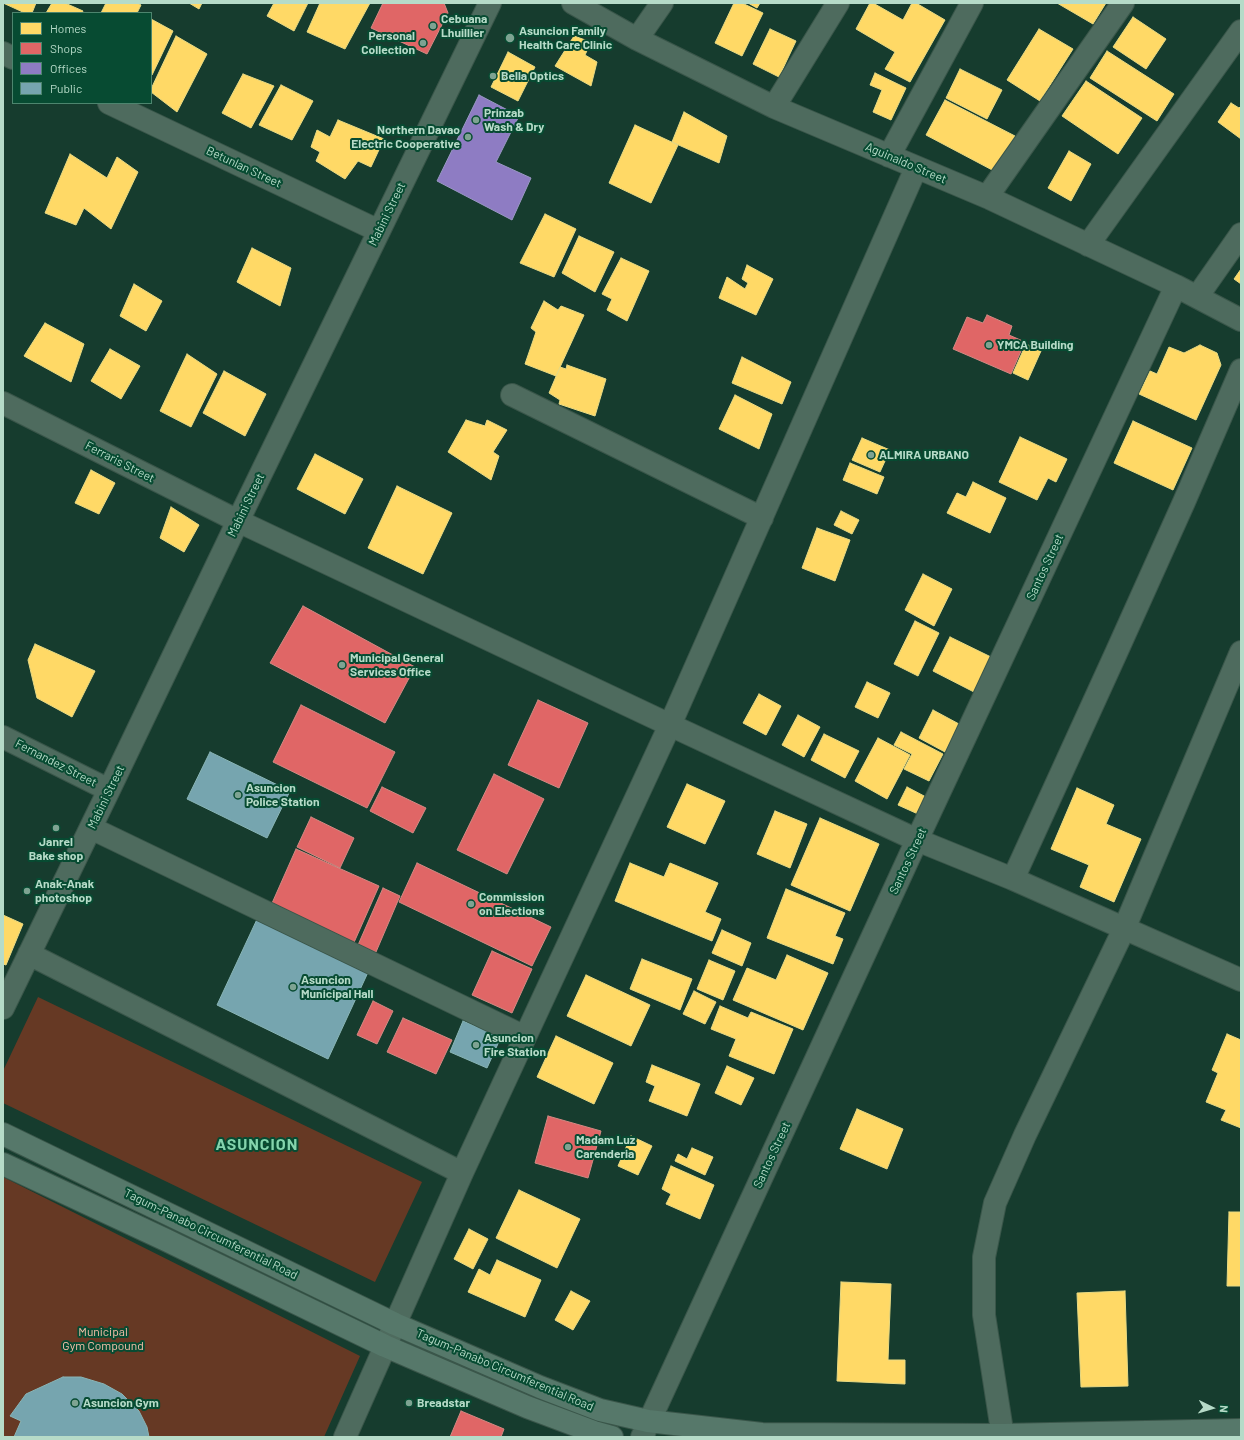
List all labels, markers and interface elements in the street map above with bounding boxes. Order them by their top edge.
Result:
legend [12,12,152,104]
place label: Cebuana Lhuillier [441,12,487,40]
text: Homes [50,21,86,35]
marker: Cebuana Lhuillier [428,21,438,31]
place label: Asuncion Family Health Care Clinic [519,24,612,52]
place label: Personal Collection [361,29,415,57]
marker: Asuncion Family Health Care Clinic [504,32,516,44]
marker: Personal Collection [418,38,428,48]
text: Shops [50,41,82,55]
text: Offices [50,61,87,75]
place label: Bella Optics [501,69,564,83]
marker: Bella Optics [488,71,498,81]
text: Public [50,81,82,95]
place label: Prinzab Wash & Dry [484,106,544,134]
marker: Prinzab Wash & Dry [471,115,481,125]
place label: Northern Davao Electric Cooperative [351,123,460,151]
marker: Northern Davao Electric Cooperative [463,132,473,142]
street label: Aguinaldo Street [863,139,949,187]
street label: Betunlan Street [204,143,284,191]
street label: Mabini Street [365,180,409,248]
place label: YMCA Building [997,338,1074,352]
marker: YMCA Building [984,340,994,350]
street label: Ferraris Street [83,438,157,486]
place label: ALMIRA URBANO [879,448,969,462]
marker: ALMIRA URBANO [866,450,876,460]
street label: Mabini Street [224,471,268,539]
street label: Santos Street [1023,532,1067,602]
place label: Municipal General Services Office [350,651,443,679]
marker: Municipal General Services Office [337,660,347,670]
street label: Fernandez Street [13,736,99,790]
street label: Mabini Street [84,763,128,831]
place label: Asuncion Police Station [246,781,320,809]
marker: Asuncion Police Station [233,790,243,800]
marker: Janrel Bake shop [51,823,61,833]
street label: Santos Street [886,826,930,896]
place label: Janrel Bake shop [29,835,83,863]
place label: Anak-Anak photoshop [35,877,94,905]
marker: Anak-Anak photoshop [22,886,32,896]
place label: Commission on Elections [479,890,544,918]
marker: Commission on Elections [466,899,476,909]
place label: Asuncion Municipal Hall [301,973,373,1001]
marker: Asuncion Municipal Hall [288,982,298,992]
place label: Asuncion Fire Station [484,1031,546,1059]
marker: Asuncion Fire Station [471,1040,481,1050]
street label: Santos Street [750,1120,794,1190]
place label: Madam Luz Carenderia [576,1133,635,1161]
district label: ASUNCION [216,1135,298,1155]
marker: Madam Luz Carenderia [563,1142,573,1152]
street label: Tagum-Panabo Circumferential Road [122,1186,300,1282]
park label: Municipal Gym Compound [62,1325,144,1353]
street label: Tagum-Panabo Circumferential Road [414,1326,596,1414]
north arrow [1192,1388,1232,1428]
place label: Asuncion Gym [83,1396,159,1410]
place label: Breadstar [417,1396,470,1410]
marker: Asuncion Gym [70,1398,80,1408]
marker: Breadstar [404,1398,414,1408]
text: N [1218,1405,1231,1413]

